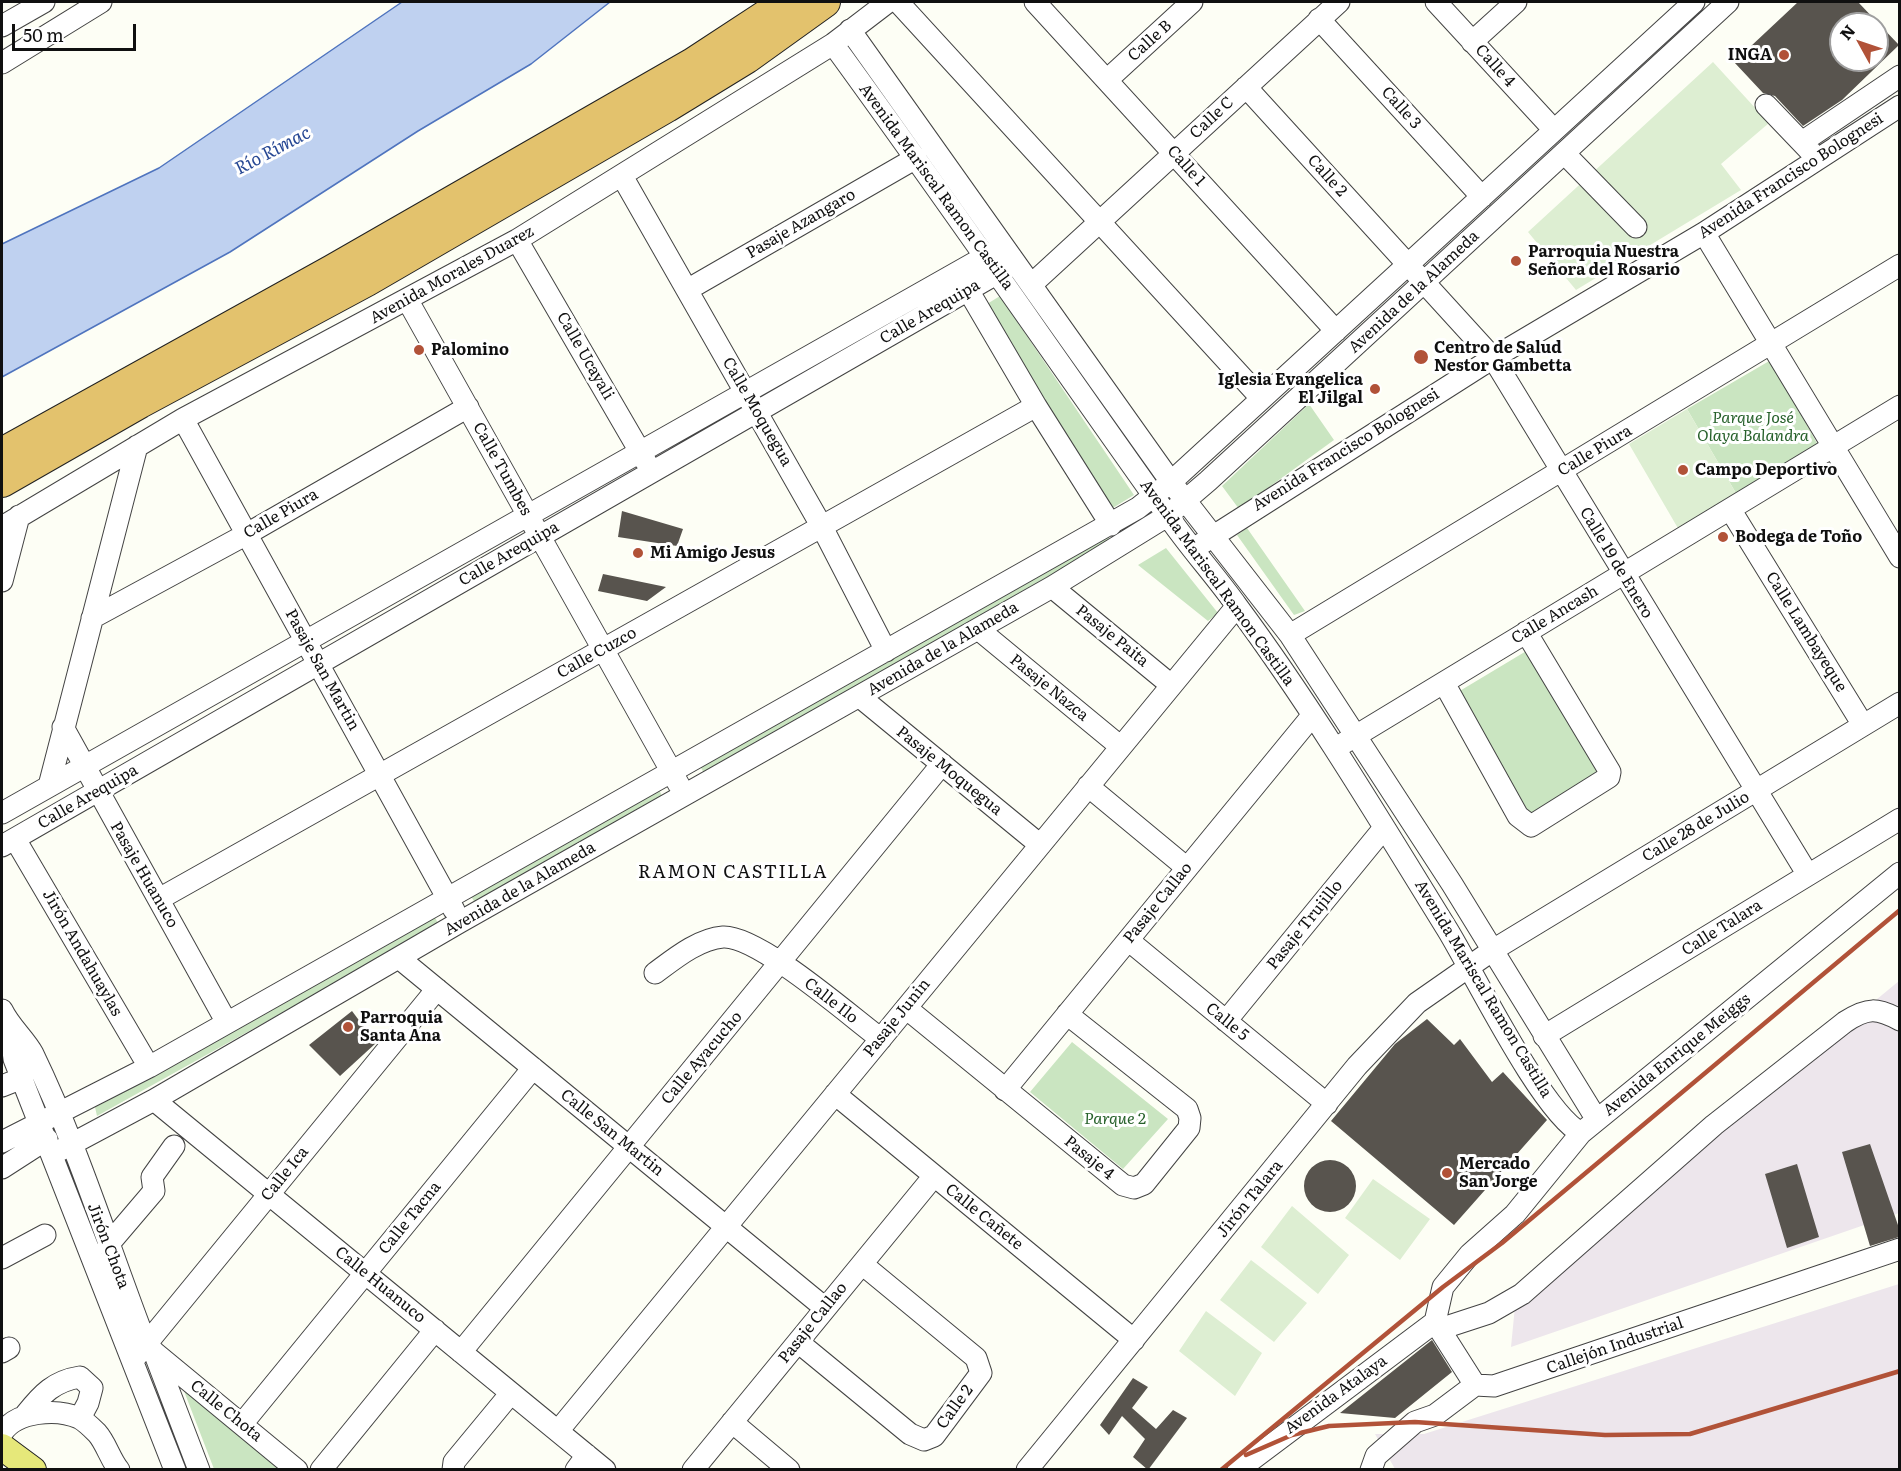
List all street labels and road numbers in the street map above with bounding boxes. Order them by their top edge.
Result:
street label: Calle B [1124,16,1176,66]
street label: Calle 4 [1471,41,1519,91]
street label: Avenida Mariscal Ramon Castilla [855,80,1017,294]
street label: Calle 3 [1377,83,1425,133]
street label: Calle C [1186,93,1238,143]
street label: Avenida Francisco Bolognesi [1695,109,1887,243]
street label: Calle 1 [1163,142,1209,190]
street label: Calle 2 [1303,151,1351,201]
street label: Pasaje Azangaro [743,185,859,263]
street label: Avenida Morales Duarez [367,222,537,328]
street label: Avenida de la Alameda [1345,227,1483,357]
street label: Calle Arequipa [877,276,983,348]
street label: Calle Ucayali [552,309,618,403]
street label: Calle Moquegua [718,354,796,470]
street label: Avenida Francisco Bolognesi [1249,385,1443,515]
street label: Calle Tumbes [469,419,535,519]
street label: Calle Piura [1554,421,1636,481]
street label: Avenida Mariscal Ramon Castilla [1136,476,1298,690]
street label: Calle Piura [240,485,322,543]
street label: Calle 19 de Enero [1575,504,1657,622]
street label: Calle Arequipa [456,518,562,590]
street label: Calle Lambayeque [1761,568,1851,696]
street label: Calle Ancash [1508,582,1602,648]
street label: Avenida de la Alameda [864,598,1022,700]
street label: Pasaje Paita [1072,601,1152,671]
street label: Pasaje San Martin [281,606,363,734]
street label: Calle Cuzco [554,623,640,683]
street label: Pasaje Nazca [1006,650,1092,726]
street label: Pasaje Moquegua [892,722,1006,820]
street label: Calle Arequipa [35,761,141,833]
street label: Calle 28 de Julio [1639,787,1753,867]
street label: Pasaje Huanuco [106,818,182,932]
street label: Avenida de la Alameda [441,838,599,940]
street label: Pasaje Callao [1120,859,1196,947]
street label: Pasaje Trujillo [1263,876,1347,974]
street label: Avenida Mariscal Ramon Castilla [1410,877,1556,1101]
street label: Jirón Andahuaylas [38,886,126,1020]
street label: Calle Talara [1678,896,1766,960]
street label: Calle Ilo [800,974,862,1028]
street label: Pasaje Junin [860,975,934,1061]
street label: Avenida Enrique Meiggs [1600,990,1754,1120]
street label: Calle 5 [1202,999,1252,1045]
street label: Calle Ayacucho [658,1008,746,1108]
street label: Calle San Martin [556,1085,668,1181]
street label: Pasaje 4 [1060,1132,1118,1184]
street label: Calle Ica [257,1143,313,1205]
street label: Jirón Talara [1213,1156,1287,1242]
street label: Calle Tacna [375,1178,445,1258]
street label: Calle Cañete [941,1180,1027,1254]
street label: Jirón Chota [83,1200,133,1292]
street label: Calle Huanuco [331,1243,429,1327]
street label: Pasaje Callao [775,1279,851,1367]
street label: Callejón Industrial [1544,1314,1686,1378]
street label: Avenida Atalaya [1281,1351,1391,1439]
street label: Calle Chota [186,1376,266,1446]
street label: Calle 2 [933,1381,977,1433]

